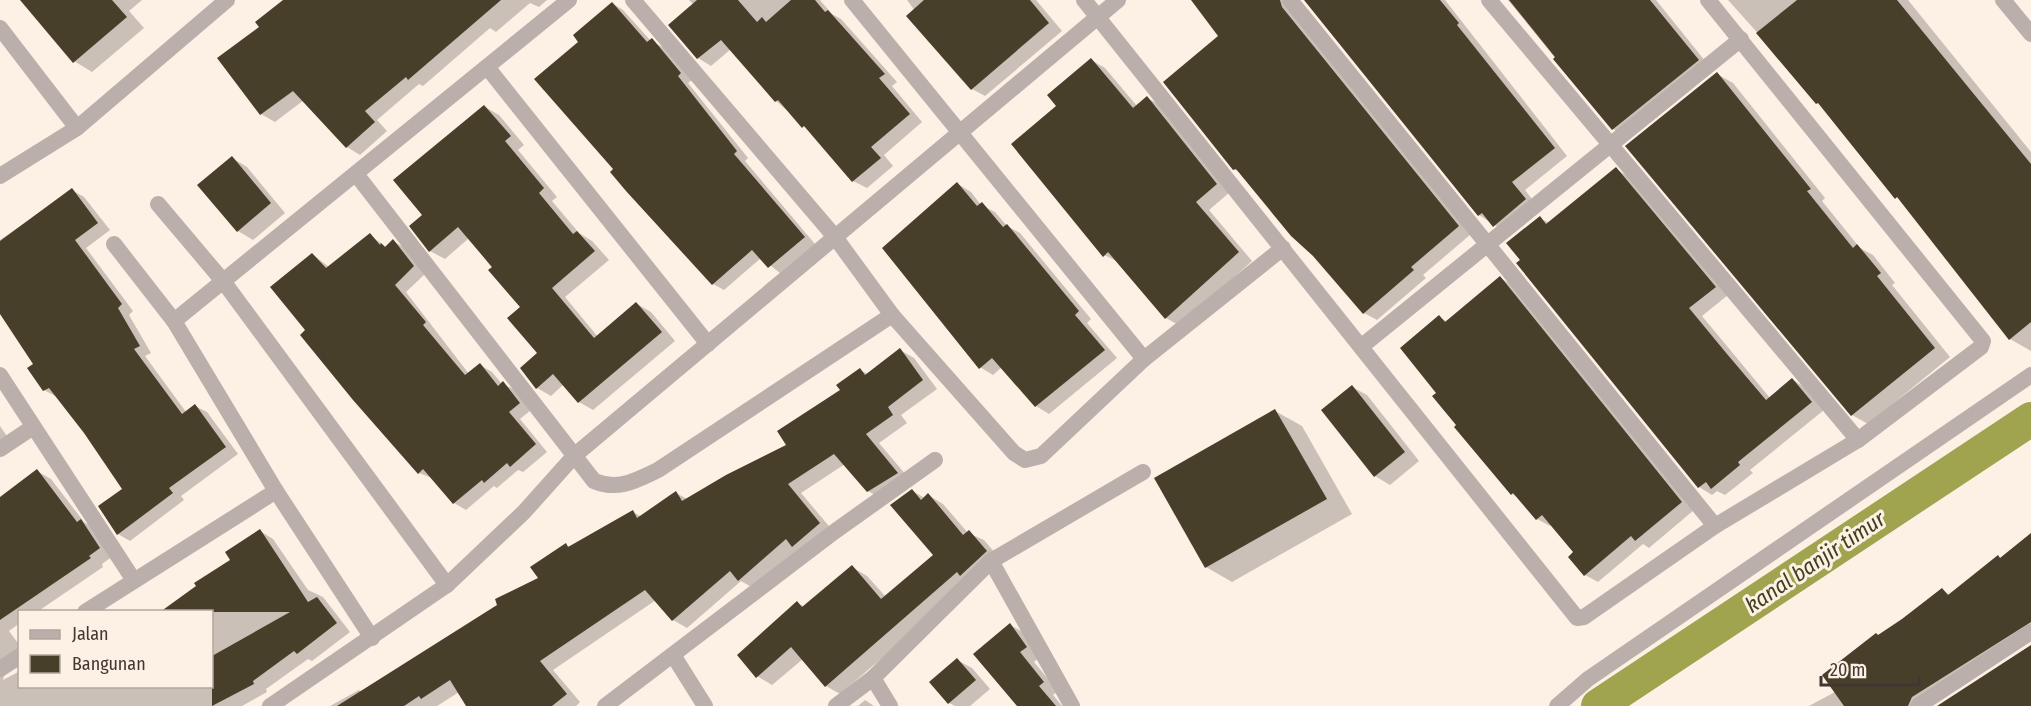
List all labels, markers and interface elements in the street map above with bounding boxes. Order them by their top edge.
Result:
water label: kanal banjir timur [1740,505,1891,619]
legend [18,610,213,688]
text: Jalan [72,623,109,645]
scale bar [1821,649,1918,687]
text: Bangunan [72,653,146,675]
text: 20 m [1830,659,1865,681]

